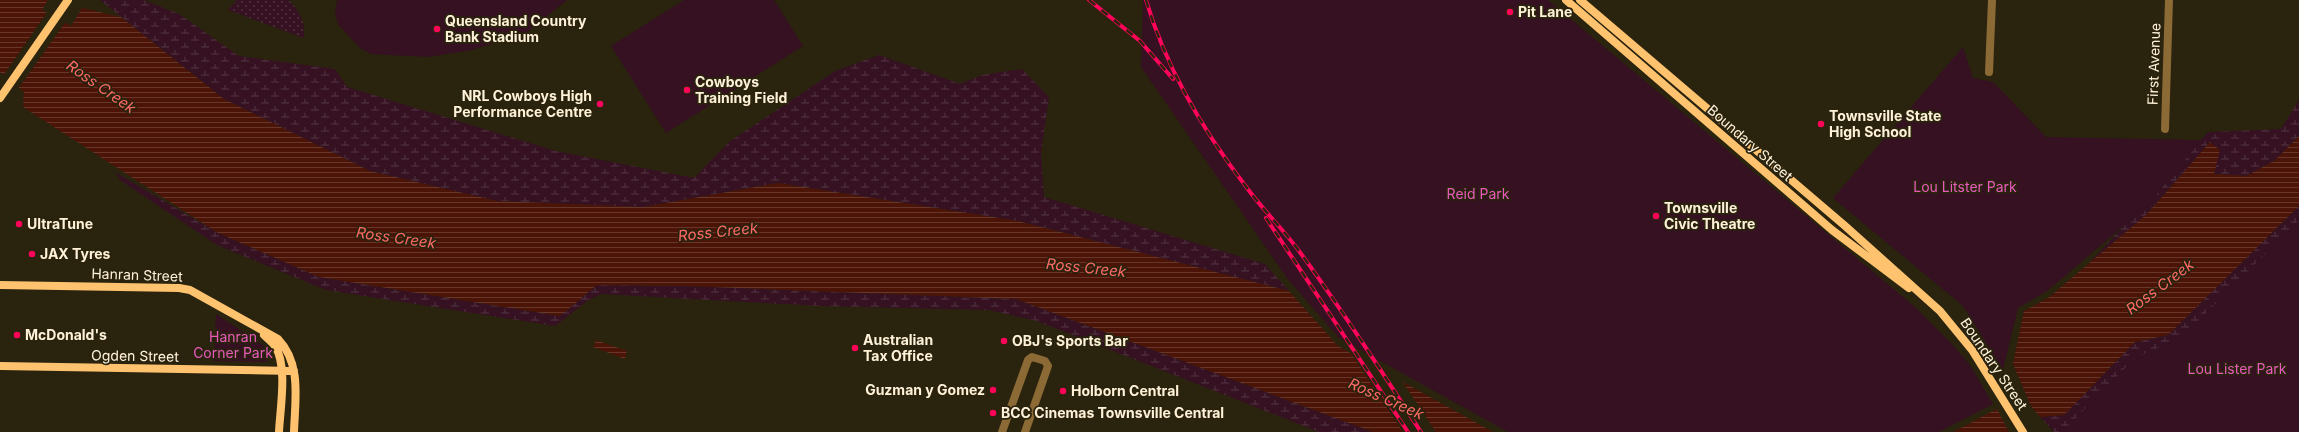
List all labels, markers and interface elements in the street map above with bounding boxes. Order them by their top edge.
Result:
place label: Pit Lane [1518,3,1572,20]
marker: Pit Lane [1505,7,1515,17]
place label: Queensland Country Bank Stadium [445,12,587,45]
street label: First Avenue [2144,23,2163,105]
marker: Queensland Country Bank Stadium [432,24,442,34]
water label: Ross Creek [63,56,140,118]
place label: Cowboys Training Field [695,73,787,106]
marker: Cowboys Training Field [682,85,692,95]
place label: NRL Cowboys High Performance Centre [453,87,592,120]
marker: NRL Cowboys High Performance Centre [595,99,605,109]
street label: Boundary Street [1704,101,1797,185]
place label: Townsville State High School [1829,107,1941,140]
marker: Townsville State High School [1816,119,1826,129]
park label: Lou Litster Park [1913,178,2017,195]
park label: Reid Park [1447,185,1510,202]
place label: Townsville Civic Theatre [1664,199,1755,232]
marker: Townsville Civic Theatre [1651,211,1661,221]
place label: UltraTune [27,215,93,232]
water label: Ross Creek [677,218,760,245]
marker: UltraTune [14,219,24,229]
water label: Ross Creek [355,223,438,253]
place label: JAX Tyres [40,245,111,262]
marker: JAX Tyres [27,249,37,259]
water label: Ross Creek [1045,254,1128,281]
water label: Ross Creek [2122,254,2198,318]
street label: Hanran Street [91,264,183,285]
street label: Boundary Street [1957,314,2032,413]
place label: McDonald's [25,326,107,343]
park label: Hanran Corner Park [193,328,273,361]
marker: McDonald's [12,330,22,340]
place label: Australian Tax Office [863,331,933,364]
place label: OBJ's Sports Bar [1012,332,1128,349]
marker: OBJ's Sports Bar [999,336,1009,346]
marker: Australian Tax Office [850,343,860,353]
street label: Ogden Street [91,346,179,365]
park label: Lou Lister Park [2187,360,2287,377]
water label: Ross Creek [1346,374,1427,424]
place label: Guzman y Gomez [865,381,985,398]
place label: Holborn Central [1071,382,1179,399]
marker: Guzman y Gomez [988,385,998,395]
marker: Holborn Central [1058,386,1068,396]
place label: BCC Cinemas Townsville Central [1001,404,1224,421]
marker: BCC Cinemas Townsville Central [988,408,998,418]

